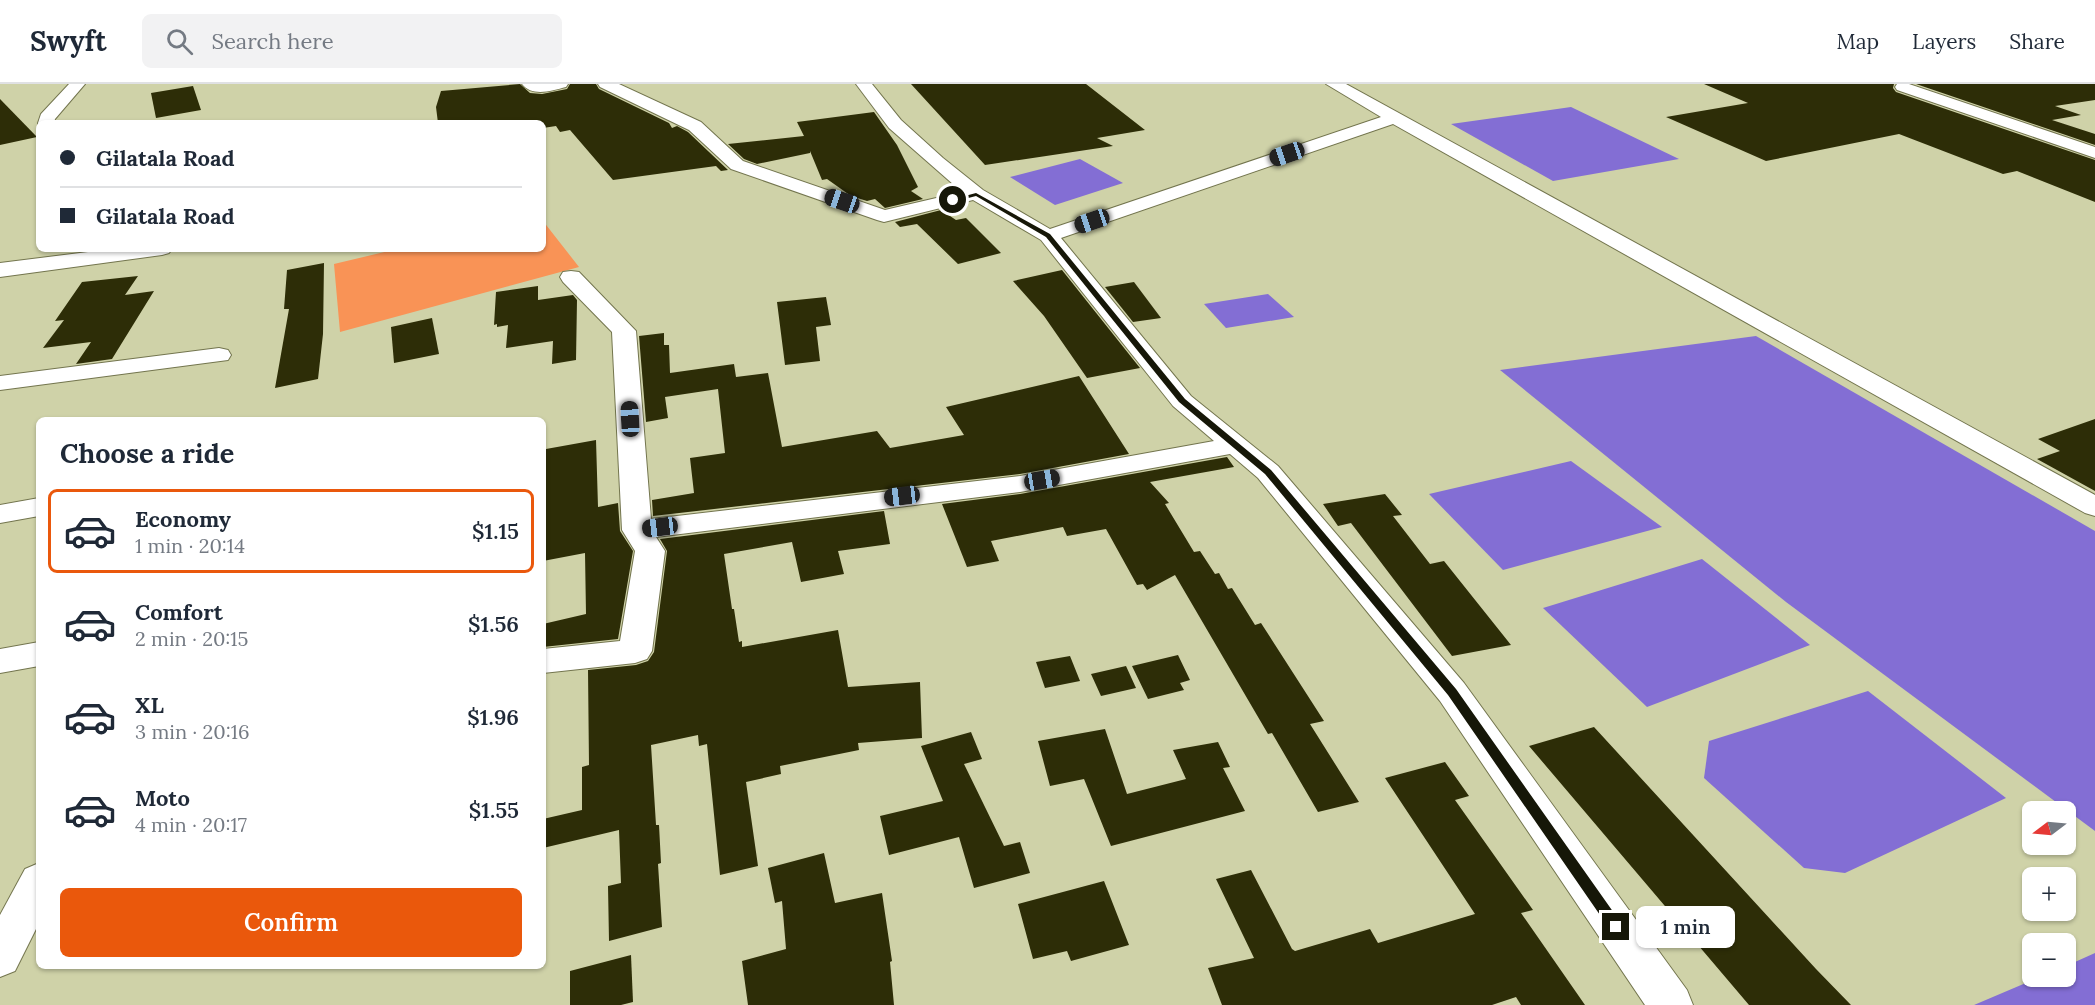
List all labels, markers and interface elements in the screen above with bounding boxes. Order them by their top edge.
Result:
search box [142,14,562,68]
text: Swyft [30,23,106,59]
icon: search [163,25,196,58]
text: Search here [211,27,334,55]
text: Map [1836,28,1879,55]
text: Layers [1912,28,1976,55]
text: Share [2009,28,2065,55]
car [1267,140,1307,168]
text: Gilatala Road [96,144,235,172]
route start [939,186,966,213]
car [822,187,862,215]
text: Gilatala Road [96,202,235,230]
car [1072,207,1112,235]
car [620,401,640,437]
text: Choose a ride [60,436,234,470]
car [1023,468,1061,492]
car [883,485,921,507]
icon: car [63,504,117,558]
text: Economy [135,505,231,533]
car [641,516,679,538]
text: $1.15 [472,517,519,545]
text: 1 min · 20:14 [135,533,245,558]
icon: car [63,597,117,651]
text: Comfort [135,598,223,626]
text: $1.56 [468,610,519,638]
text: 2 min · 20:15 [135,626,249,651]
icon: car [63,690,117,744]
text: XL [135,691,164,719]
text: $1.96 [467,703,519,731]
text: 3 min · 20:16 [135,719,250,744]
icon: car [63,783,117,837]
text: Moto [135,784,190,812]
text: $1.55 [469,796,519,824]
north arrow [2022,801,2076,855]
map controls [2022,801,2076,987]
text: 4 min · 20:17 [135,812,247,837]
button: + [2022,867,2076,921]
button: Confirm [60,888,522,957]
callout: 1 min [1637,906,1736,948]
route end [1602,913,1629,940]
text: 1 min [1660,914,1711,939]
button: − [2022,933,2076,987]

